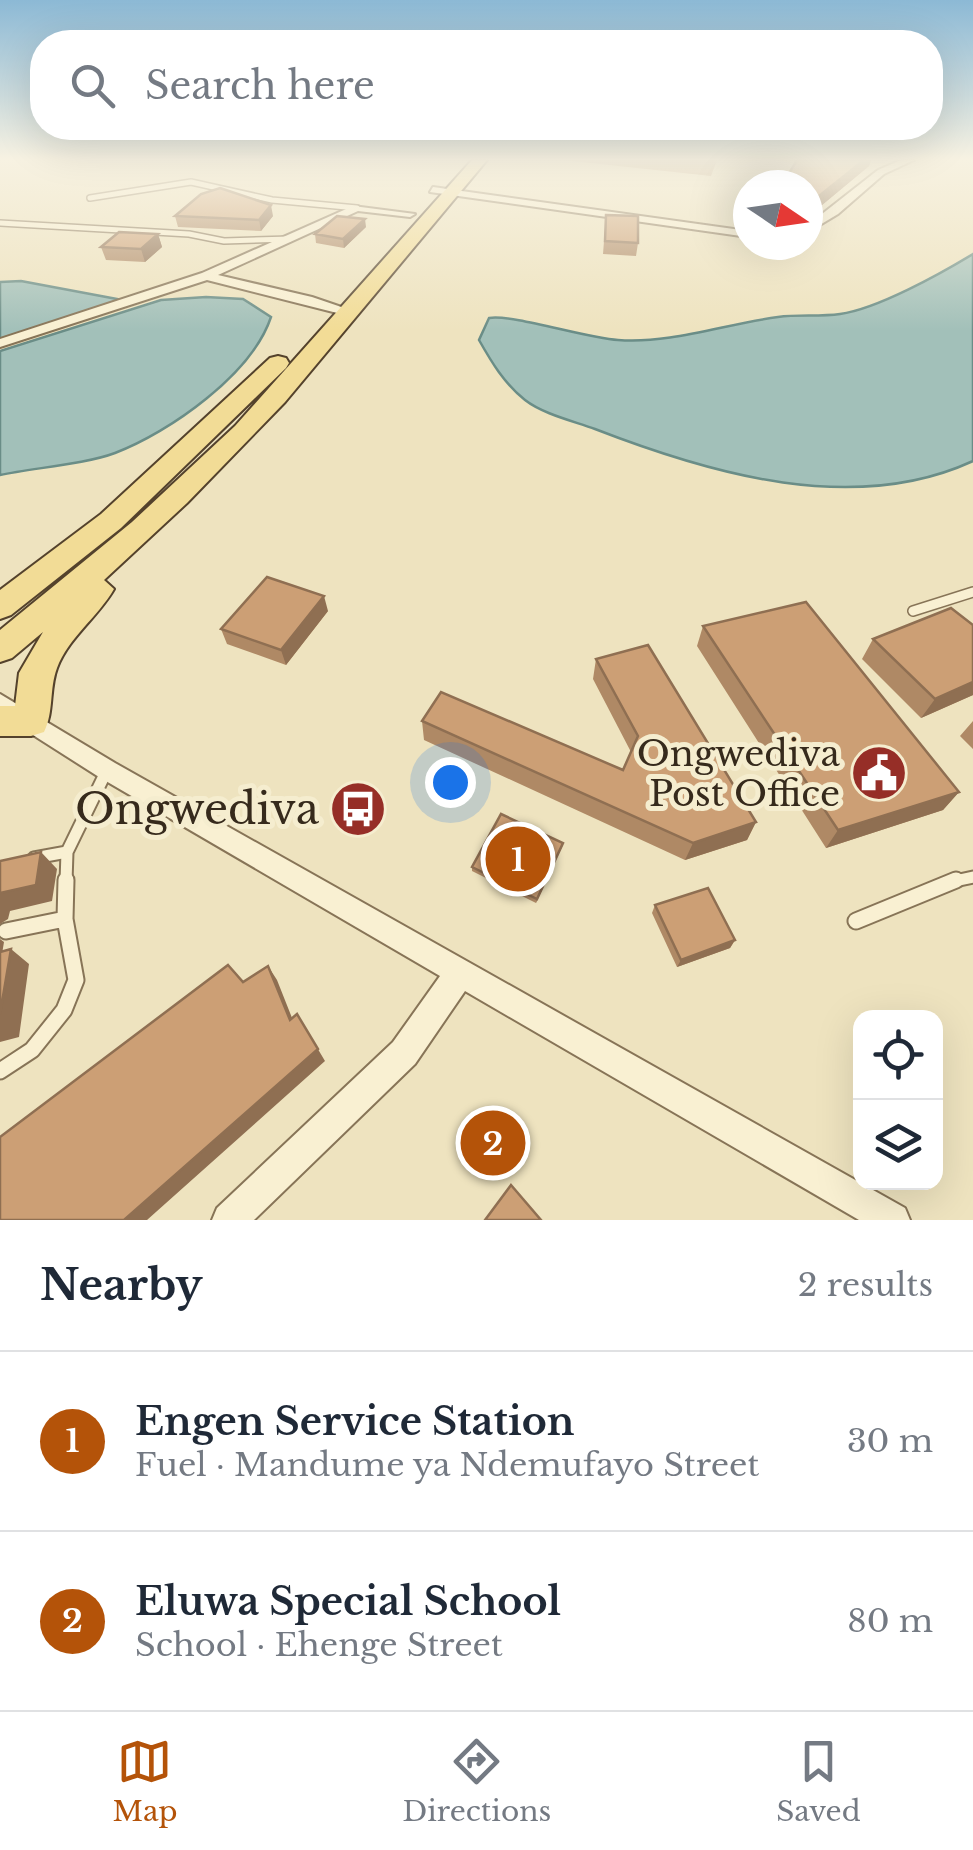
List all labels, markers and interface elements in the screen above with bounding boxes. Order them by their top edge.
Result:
search box [30,30,943,140]
icon: search [65,58,120,113]
text: Search here [145,62,375,109]
north arrow [733,170,823,260]
place label: Ongwediva Post Office [637,732,841,815]
public building icon: Ongwediva Post Office [849,743,909,803]
your location [425,757,476,808]
bus stop icon: Ongwediva [328,779,388,839]
place label: Ongwediva [75,783,320,835]
pin: 1 [486,822,550,896]
map controls [853,1010,943,1190]
button: locate [853,1010,943,1100]
button: layers [853,1100,943,1190]
pin: 2 [460,1106,526,1180]
text: Nearby [40,1259,203,1311]
text: 2 results [798,1265,933,1305]
text: Engen Service Station [135,1398,574,1445]
text: 1 [66,1421,79,1461]
text: 30 m [847,1421,933,1461]
text: Fuel · Mandume ya Ndemufayo Street [135,1445,759,1485]
text: Eluwa Special School [135,1578,561,1625]
text: 2 [62,1601,83,1641]
text: 80 m [847,1601,933,1641]
text: School · Ehenge Street [135,1625,503,1665]
tab: Map [112,1734,177,1829]
tab: Directions [402,1734,551,1829]
tab: Saved [776,1734,861,1829]

